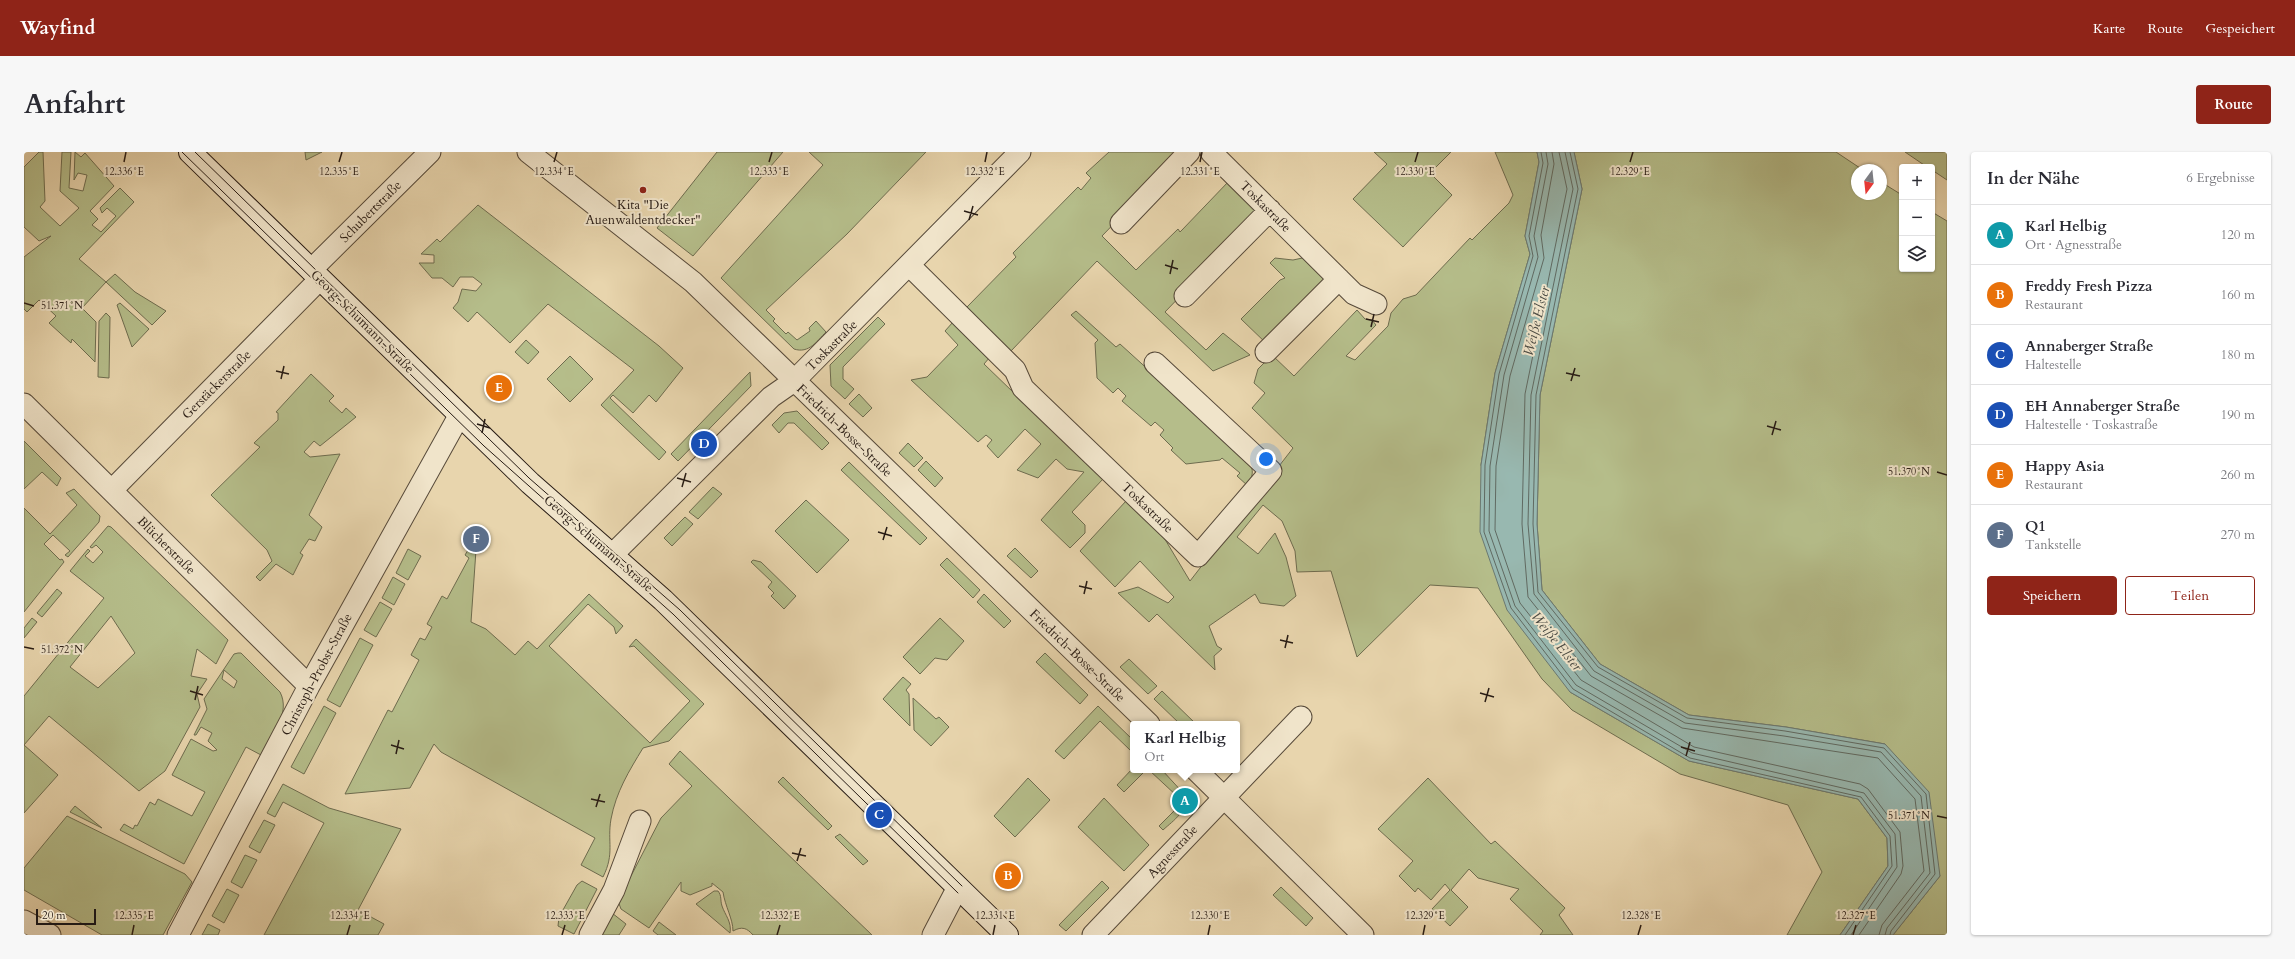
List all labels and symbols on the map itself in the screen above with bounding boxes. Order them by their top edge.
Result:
north arrow [1851,164,1887,200]
text: 12.336°E [104,165,144,179]
text: 12.335°E [319,165,359,179]
text: 12.334°E [534,165,574,179]
text: 12.333°E [749,165,789,179]
text: 12.332°E [965,165,1005,179]
text: 12.331°E [1180,165,1220,179]
text: 12.330°E [1395,165,1435,179]
text: 12.329°E [1610,165,1650,179]
street label: Schubertstraße [336,177,406,247]
street label: Toskastraße [1236,177,1295,236]
marker: Kita "Die Auenwaldentdecker" [638,185,648,195]
place label: Kita "Die Auenwaldentdecker" [586,196,701,229]
street label: Georg-Schumann-Straße [307,266,418,377]
water label: Weiße Elster [1519,284,1554,358]
text: 51.371°N [41,299,83,313]
street label: Toskastraße [802,316,861,375]
street label: Gerstäckerstraße [178,346,255,423]
pin: E [486,373,512,403]
street label: Friedrich-Bosse-Straße [792,380,896,481]
pin: D [691,429,717,459]
your location [1256,449,1276,469]
text: 51.370°N [1888,465,1930,479]
street label: Toskastraße [1117,478,1177,537]
street label: Georg-Schumann-Straße [540,491,657,596]
street label: Blücherstraße [133,513,199,579]
pin: F [463,524,489,554]
street label: Friedrich-Bosse-Straße [1025,605,1129,706]
water label: Weiße Elster [1527,608,1587,675]
street label: Christoph-Probst-Straße [277,610,357,739]
text: 51.372°N [41,643,83,657]
pin: A [1172,786,1198,816]
pin: C [866,800,892,830]
text: 51.371°N [1888,809,1930,823]
street label: Agnesstraße [1143,821,1202,882]
pin: B [995,861,1021,891]
scale bar [36,907,96,926]
text: 12.335°E [114,909,154,923]
text: 12.334°E [330,909,370,923]
text: 12.333°E [545,909,585,923]
text: 12.332°E [760,909,800,923]
text: 12.331°E [975,909,1015,923]
text: 12.330°E [1190,909,1230,923]
text: 12.329°E [1405,909,1445,923]
text: 12.328°E [1621,909,1661,923]
text: 12.327°E [1836,909,1876,923]

